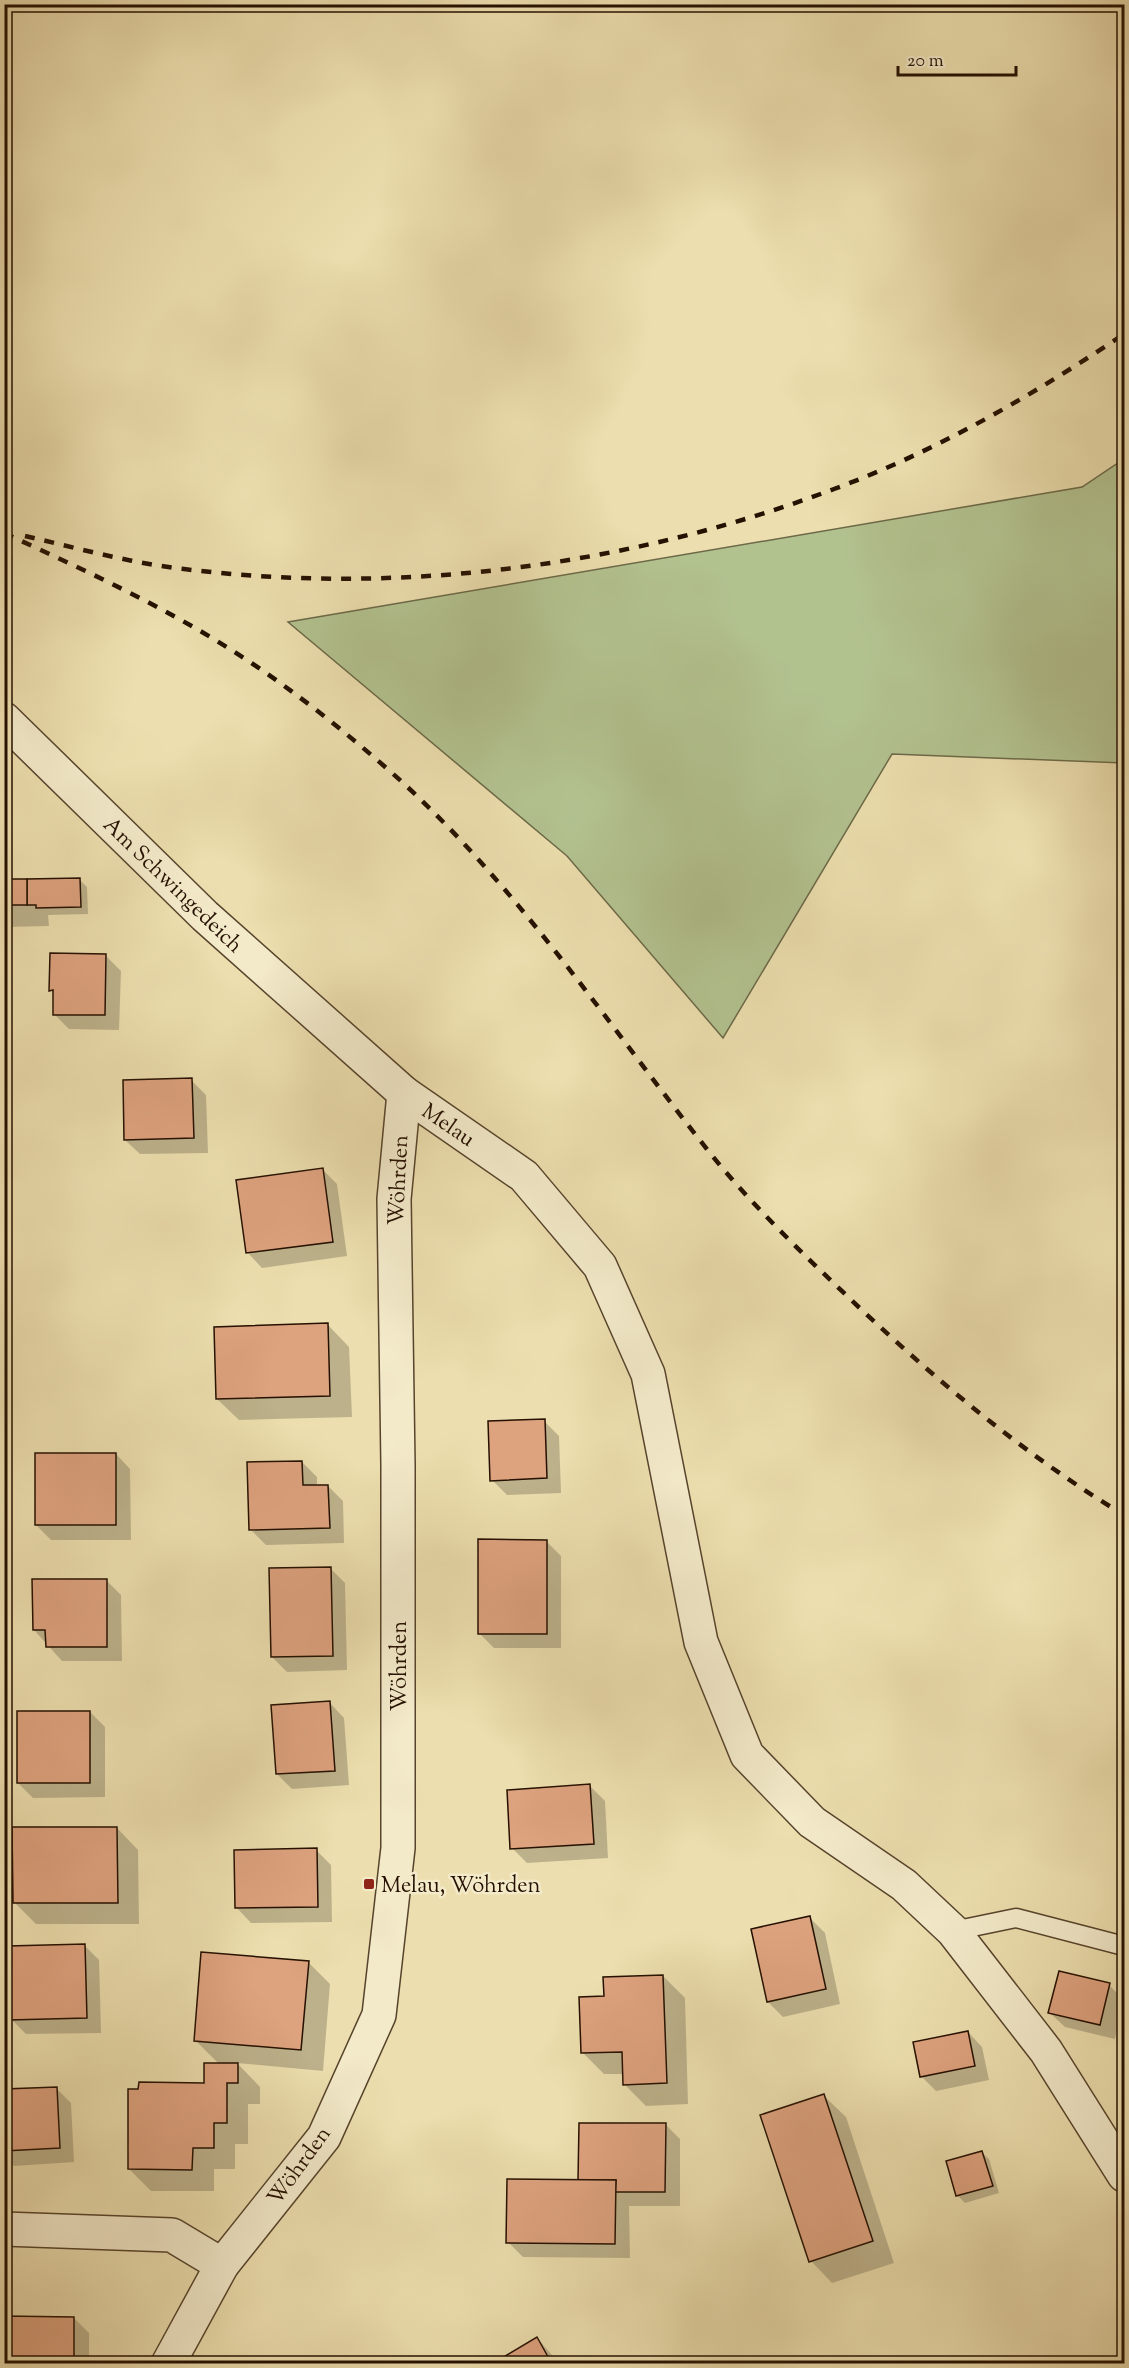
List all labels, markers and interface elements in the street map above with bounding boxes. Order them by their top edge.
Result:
scale bar [898,39,1016,77]
text: 20 m [907,49,944,75]
street label: Am Schwingedeich [95,811,249,962]
street label: Melau [414,1097,481,1156]
street label: Wöhrden [382,1134,418,1226]
street label: Wöhrden [385,1621,417,1711]
place label: Melau, Wöhrden [381,1871,540,1903]
marker: Melau, Wöhrden [362,1877,376,1891]
street label: Wöhrden [261,2121,340,2213]

